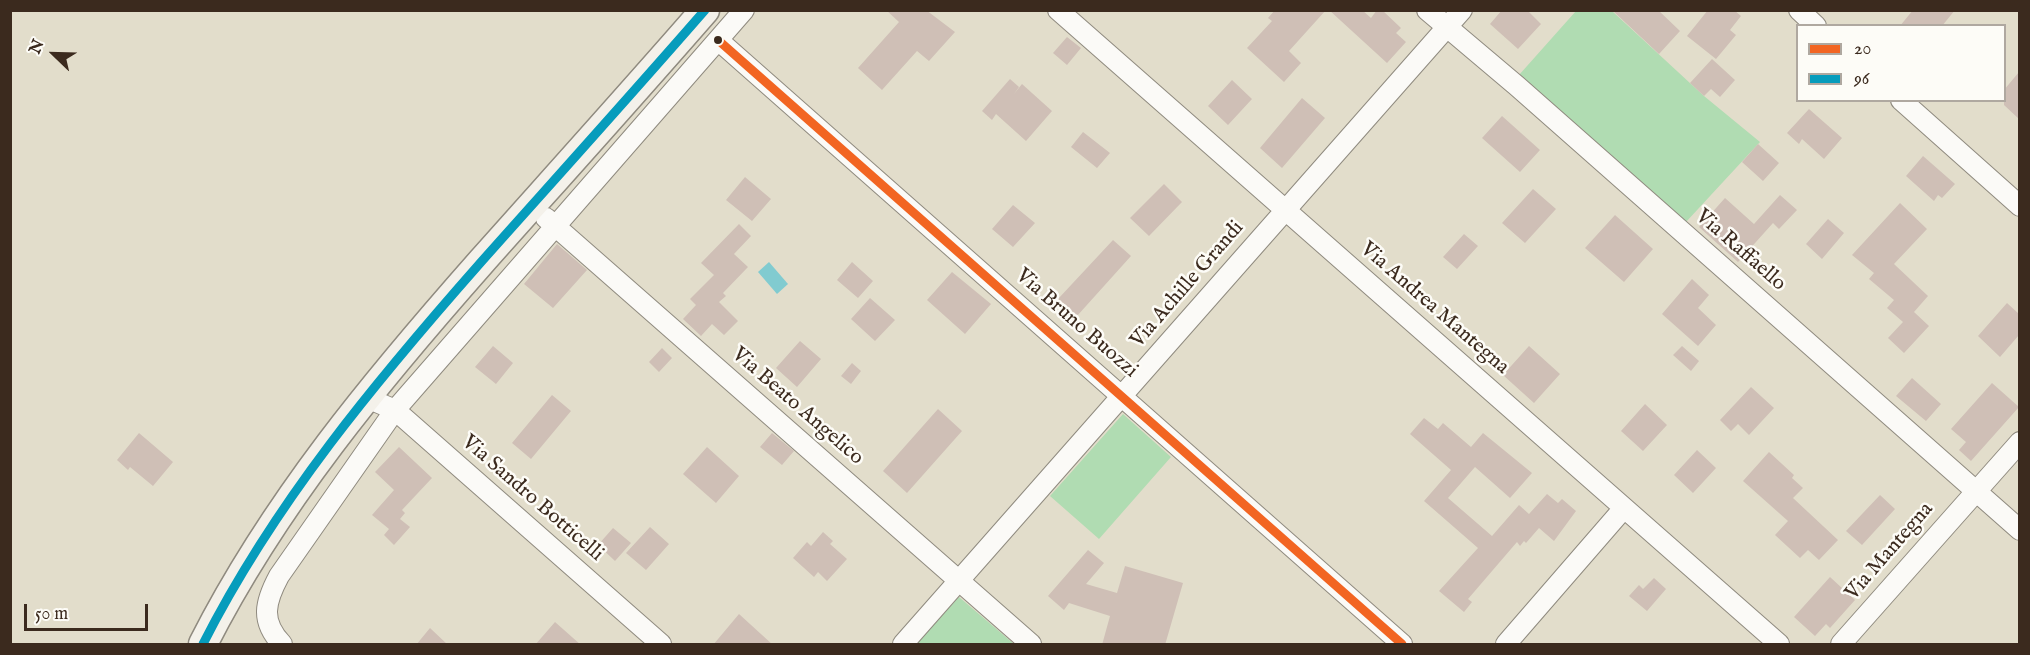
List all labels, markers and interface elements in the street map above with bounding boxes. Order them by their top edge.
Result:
north arrow [24,24,84,84]
legend [1796,24,2006,102]
unlabelled marker [712,34,724,46]
text: N [26,37,49,57]
text: 20 [1854,38,1871,61]
text: 96 [1854,68,1869,91]
street label: Via Raffaello [1690,205,1790,297]
street label: Via Achille Grandi [1126,216,1250,354]
street label: Via Andrea Mantegna [1354,237,1514,381]
street label: Via Bruno Buozzi [1010,264,1142,384]
street label: Via Beato Angelico [726,343,868,471]
street label: Via Sandro Botticelli [456,431,608,567]
street label: Via Mantegna [1841,498,1939,606]
scale bar [27,592,152,630]
text: 50 m [35,603,68,626]

